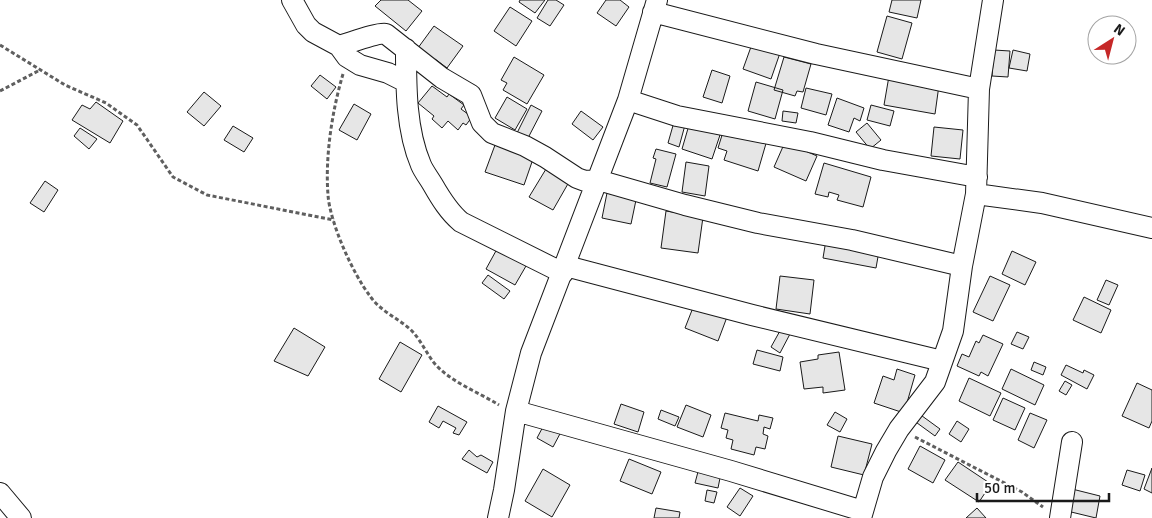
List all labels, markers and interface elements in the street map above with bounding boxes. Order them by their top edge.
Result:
north arrow [1087,15,1137,65]
text: N [1110,20,1128,40]
scale bar [977,470,1110,502]
text: 50 m [984,479,1015,497]

